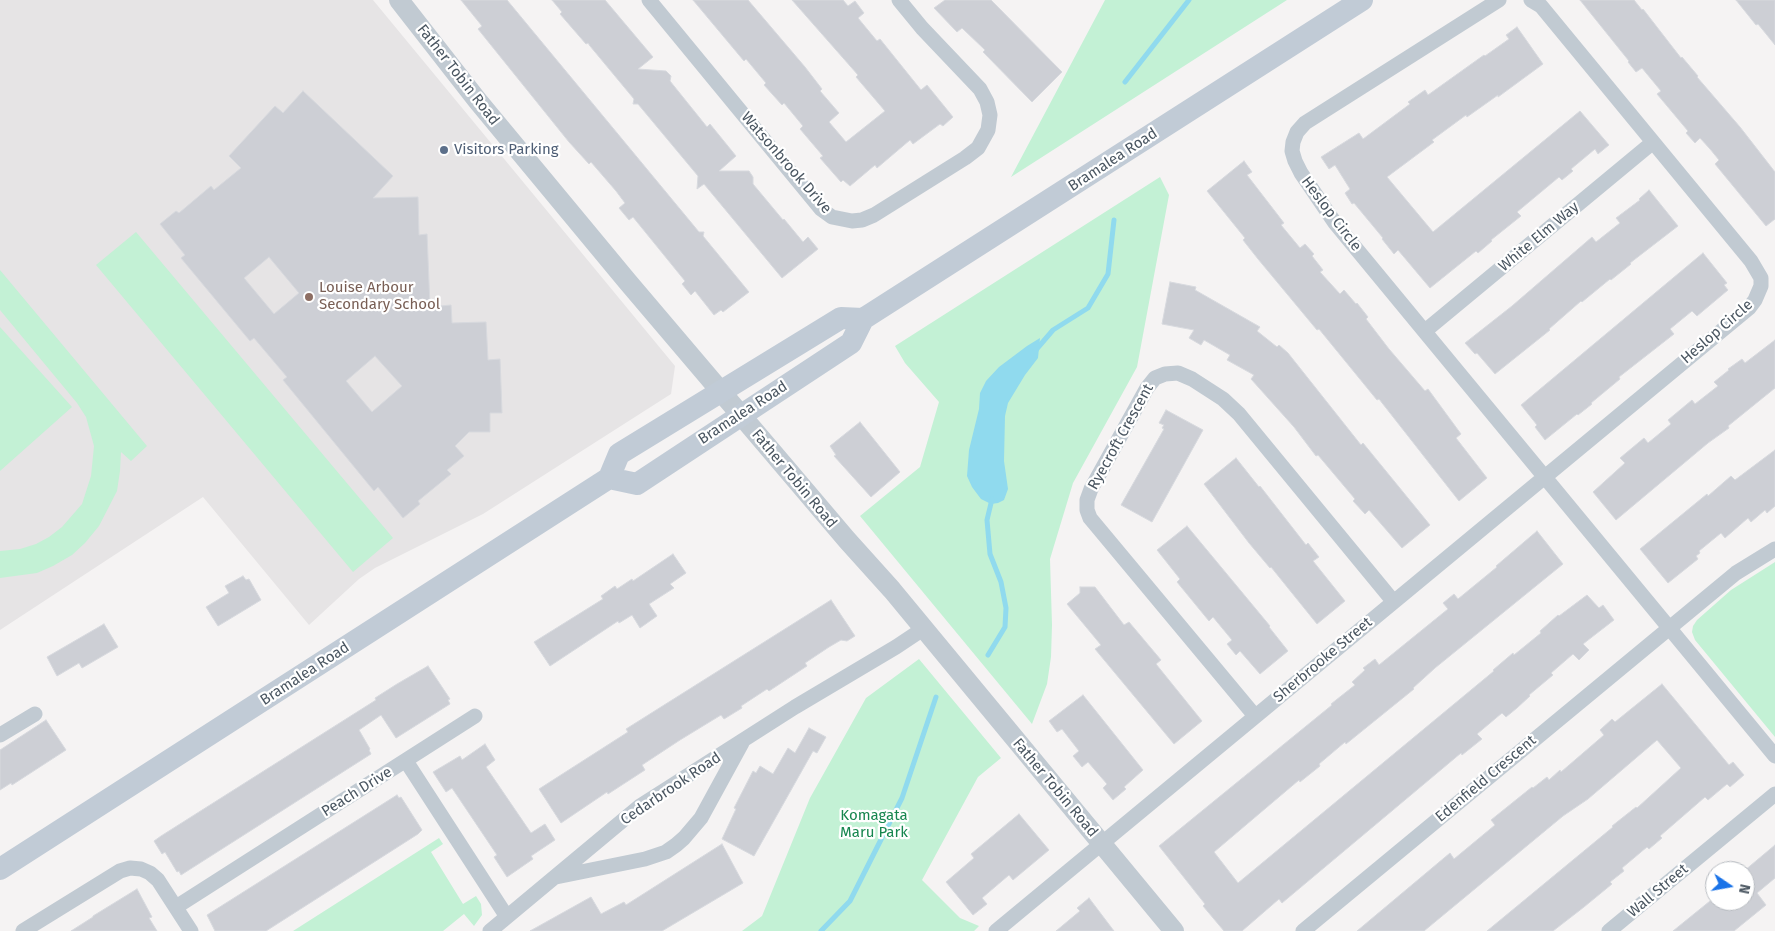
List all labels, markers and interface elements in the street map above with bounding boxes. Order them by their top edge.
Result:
street label: Father Tobin Road [413,21,503,129]
street label: Watsonbrook Drive [737,109,835,217]
street label: Bramalea Road [1065,125,1161,195]
place label: Visitors Parking [454,141,559,159]
marker: Visitors Parking [438,144,450,156]
street label: Heslop Circle [1297,173,1365,255]
street label: White Elm Way [1495,198,1583,276]
place label: Louise Arbour Secondary School [319,279,440,314]
marker: Louise Arbour Secondary School [303,291,315,303]
street label: Heslop Circle [1678,296,1756,368]
street label: Bramalea Road [695,378,791,448]
street label: Ryecroft Crescent [1084,381,1158,493]
street label: Father Tobin Road [748,426,840,532]
street label: Sherbrooke Street [1270,614,1376,706]
street label: Bramalea Road [257,639,353,709]
street label: Edenfield Crescent [1432,732,1540,826]
street label: Father Tobin Road [1009,735,1101,841]
street label: Cedarbrook Road [617,749,725,829]
street label: Peach Drive [318,763,396,821]
park label: Komagata Maru Park [840,807,908,842]
street label: Wall Street [1624,861,1692,921]
north arrow [1705,861,1755,911]
text: N [1735,883,1753,895]

